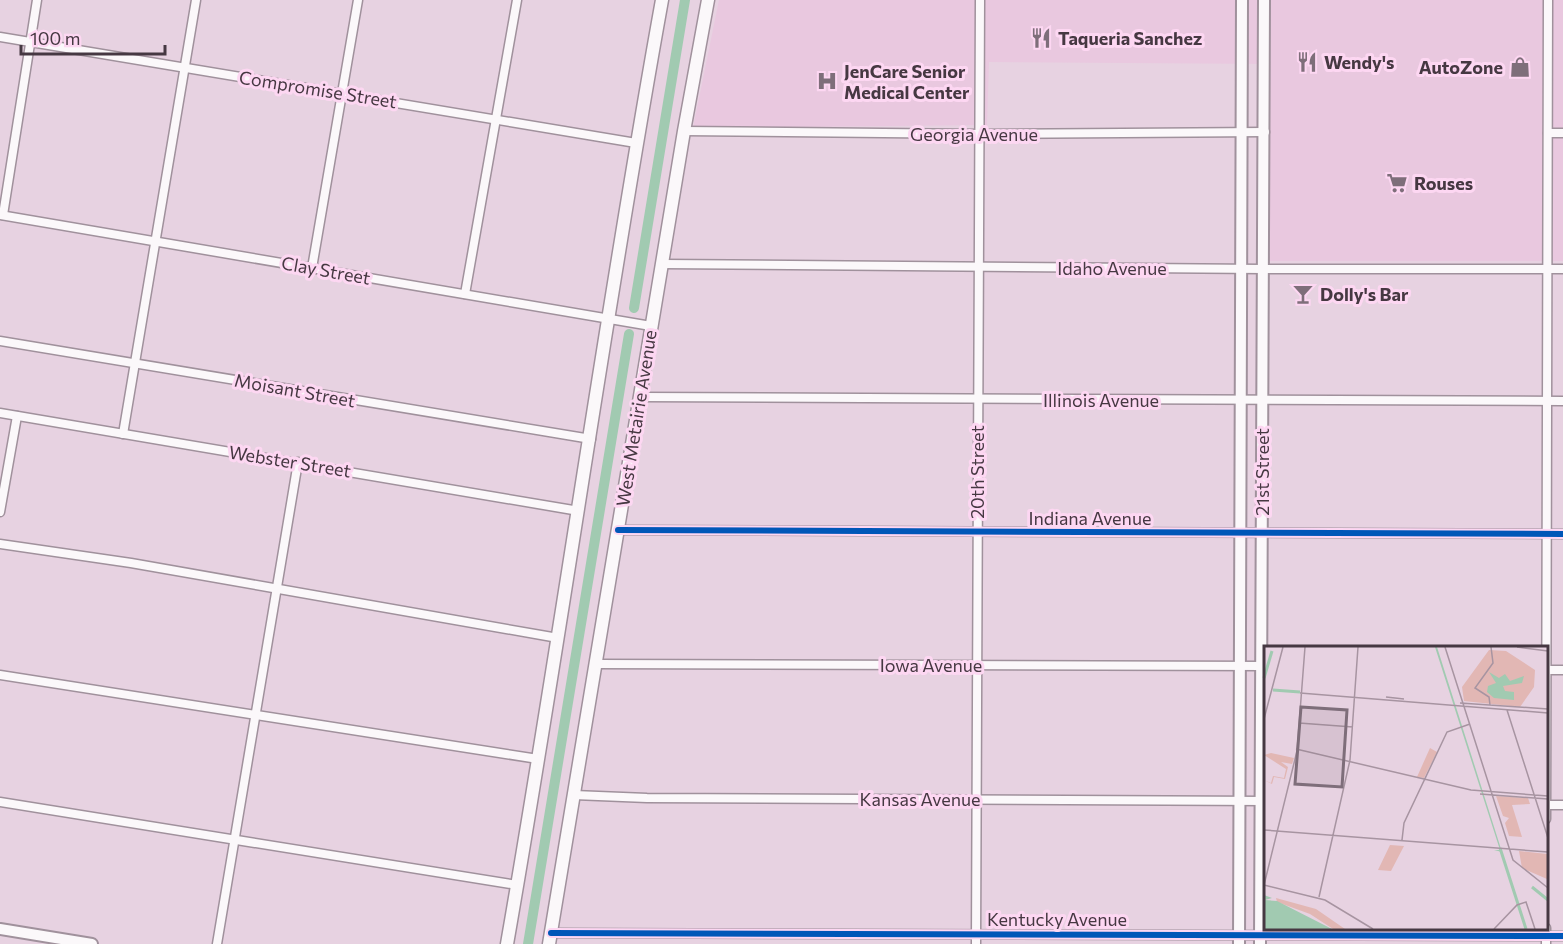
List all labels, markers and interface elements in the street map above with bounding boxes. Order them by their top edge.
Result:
scale bar [21,18,165,56]
restaurant icon: Taqueria Sanchez [1029,26,1053,50]
text: 100 m [30,27,80,49]
place label: Taqueria Sanchez [1058,27,1202,49]
restaurant icon: Wendy's [1295,50,1319,74]
place label: Wendy's [1324,51,1394,73]
shop icon: AutoZone [1508,55,1532,79]
place label: AutoZone [1419,56,1503,78]
place label: JenCare Senior Medical Center [844,60,970,103]
street label: Compromise Street [238,66,398,112]
hospital icon: JenCare Senior Medical Center [815,69,839,93]
street label: Georgia Avenue [910,123,1038,145]
supermarket icon: Rouses [1385,171,1409,195]
place label: Rouses [1414,172,1473,194]
street label: Clay Street [280,251,372,289]
street label: Idaho Avenue [1057,257,1167,279]
bar icon: Dolly's Bar [1291,282,1315,306]
place label: Dolly's Bar [1320,283,1409,305]
street label: West Metairie Avenue [611,328,661,508]
street label: Moisant Street [233,369,357,411]
street label: Illinois Avenue [1043,389,1159,411]
street label: 20th Street [966,425,988,519]
street label: 21st Street [1251,428,1273,516]
street label: Webster Street [227,440,353,482]
street label: Indiana Avenue [1029,507,1151,529]
inset map [1264,646,1548,929]
street label: Iowa Avenue [880,654,982,676]
street label: Kansas Avenue [859,788,981,810]
street label: Kentucky Avenue [987,908,1127,930]

